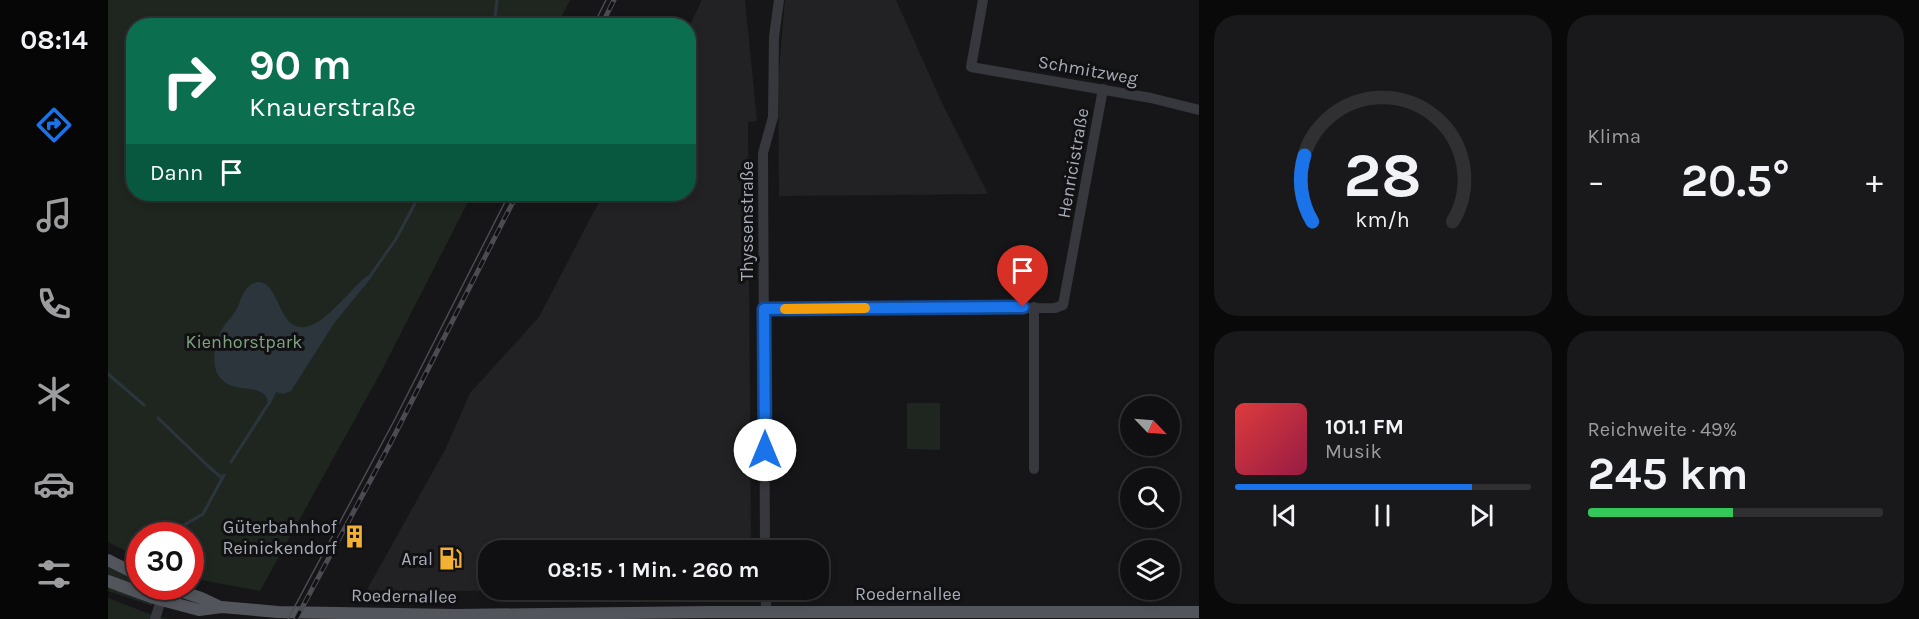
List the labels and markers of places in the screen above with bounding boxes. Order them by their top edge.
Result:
pin [997,245,1048,307]
place label: Güterbahnhof Reinickendorf [222,516,338,559]
building icon: Güterbahnhof Reinickendorf [342,524,368,550]
fuel station icon: Aral [438,546,464,572]
place label: Aral [401,548,433,570]

